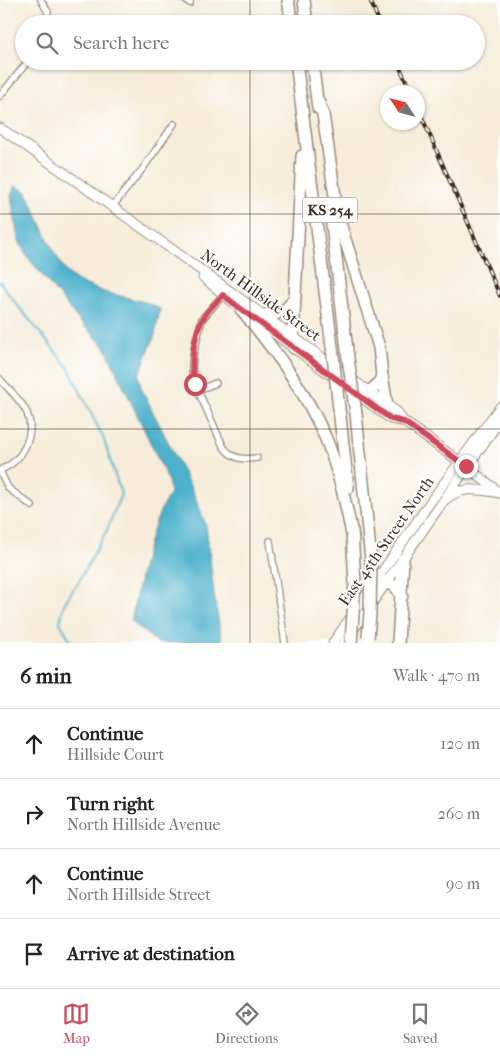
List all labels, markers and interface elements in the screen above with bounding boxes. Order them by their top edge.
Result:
search box [15,15,485,70]
icon: search [33,29,61,57]
text: Search here [73,32,169,54]
north arrow [380,85,425,130]
road number: KS 254 [302,198,358,222]
street label: North Hillside Street [197,245,325,345]
route start [184,373,207,396]
route end [455,455,478,478]
street label: East 45th Street North [334,473,438,609]
text: 6 min [20,664,72,688]
text: Walk · 470 m [393,666,480,685]
text: Continue [67,723,143,745]
icon: ahead [20,730,48,758]
text: 120 m [441,734,480,753]
text: Hillside Court [67,745,164,764]
text: Turn right [67,793,154,815]
icon: right [20,800,48,828]
text: 260 m [438,804,480,823]
text: North Hillside Avenue [67,815,220,834]
text: Continue [67,863,143,885]
icon: ahead [20,870,48,898]
text: 90 m [446,874,480,893]
text: North Hillside Street [67,885,211,904]
icon: arrive [20,940,48,968]
text: Arrive at destination [67,943,235,965]
tab: Map [62,1000,90,1047]
tab: Directions [215,1000,278,1047]
tab: Saved [403,1000,438,1047]

